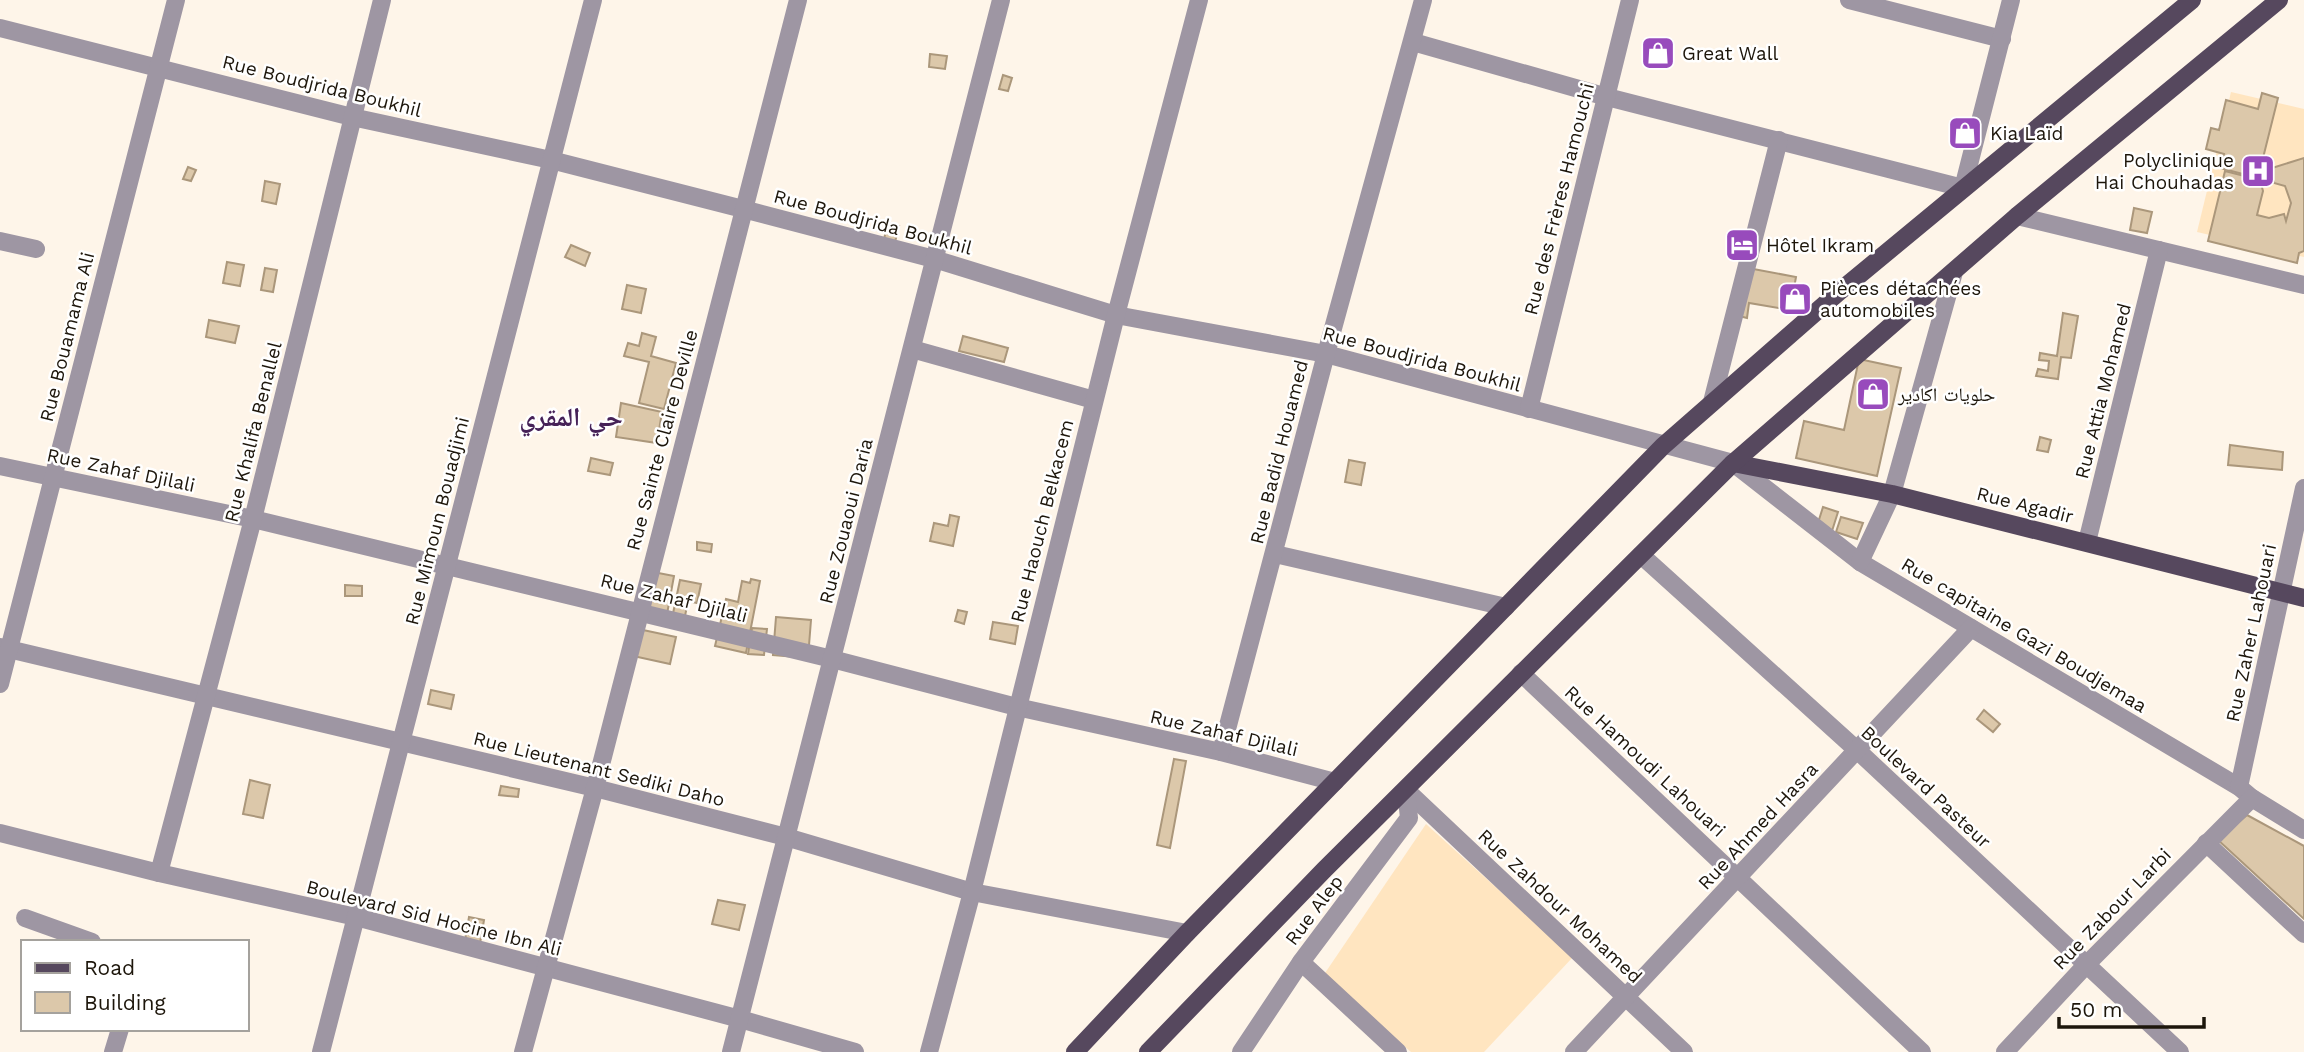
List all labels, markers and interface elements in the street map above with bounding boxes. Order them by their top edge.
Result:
shop icon: Great Wall [1639,34,1677,72]
place label: Great Wall [1682,42,1779,65]
street label: Rue Boudjrida Boukhil [220,50,424,122]
street label: Rue des Frères Hamouchi [1519,81,1599,317]
shop icon: Kia Laïd [1946,114,1984,152]
place label: Kia Laïd [1990,122,2063,145]
place label: Polyclinique Hai Chouhadas [2095,149,2234,194]
hospital icon: Polyclinique Hai Chouhadas [2239,152,2277,190]
street label: Rue Boudjrida Boukhil [771,184,975,260]
hotel icon: Hôtel Ikram [1723,226,1761,264]
place label: Hôtel Ikram [1766,234,1874,257]
street label: Rue Bouamama Ali [35,250,99,424]
place label: Pièces détachées automobiles [1820,277,1981,322]
shop icon: Pièces détachées automobiles [1776,280,1814,318]
street label: Rue Attia Mohamed [2070,301,2136,481]
street label: Rue Boudjrida Boukhil [1320,321,1524,397]
street label: Rue Sainte Claire Deville [621,327,703,553]
street label: Rue Khalifa Benallel [219,339,287,525]
street label: Rue Badid Houamed [1245,358,1313,546]
shop icon: حلويات اكادير [1854,375,1892,413]
place label: حلويات اكادير [1897,383,1995,406]
district label: حي المقري [519,402,623,437]
street label: Rue Mimoun Bouadjimi [400,414,474,628]
street label: Rue Haouch Belkacem [1006,417,1078,625]
street label: Rue Zouaoui Daria [814,436,878,606]
street label: Rue Zahaf Djilali [45,443,197,497]
street label: Rue Agadir [1974,482,2076,528]
street label: Rue Zaher Lahouari [2221,542,2281,724]
street label: Rue capitaine Gazi Boudjemaa [1897,552,2151,718]
street label: Rue Zahaf Djilali [598,569,750,627]
street label: Rue Hamoudi Lahouari [1560,680,1730,842]
street label: Rue Zahaf Djilali [1148,705,1300,761]
street label: Boulevard Pasteur [1856,721,1996,853]
street label: Rue Lieutenant Sediki Daho [471,727,727,811]
street label: Rue Ahmed Hasra [1693,757,1823,894]
street label: Rue Zahdour Mohamed [1473,824,1647,988]
street label: Rue Zabour Larbi [2048,843,2176,975]
street label: Rue Alep [1280,870,1348,950]
street label: Boulevard Sid Hocine Ibn Ali [304,875,564,961]
legend [21,940,248,1031]
text: Road [84,955,135,980]
scale bar [2059,986,2204,1030]
text: Building [84,990,166,1015]
text: 50 m [2070,997,2122,1022]

